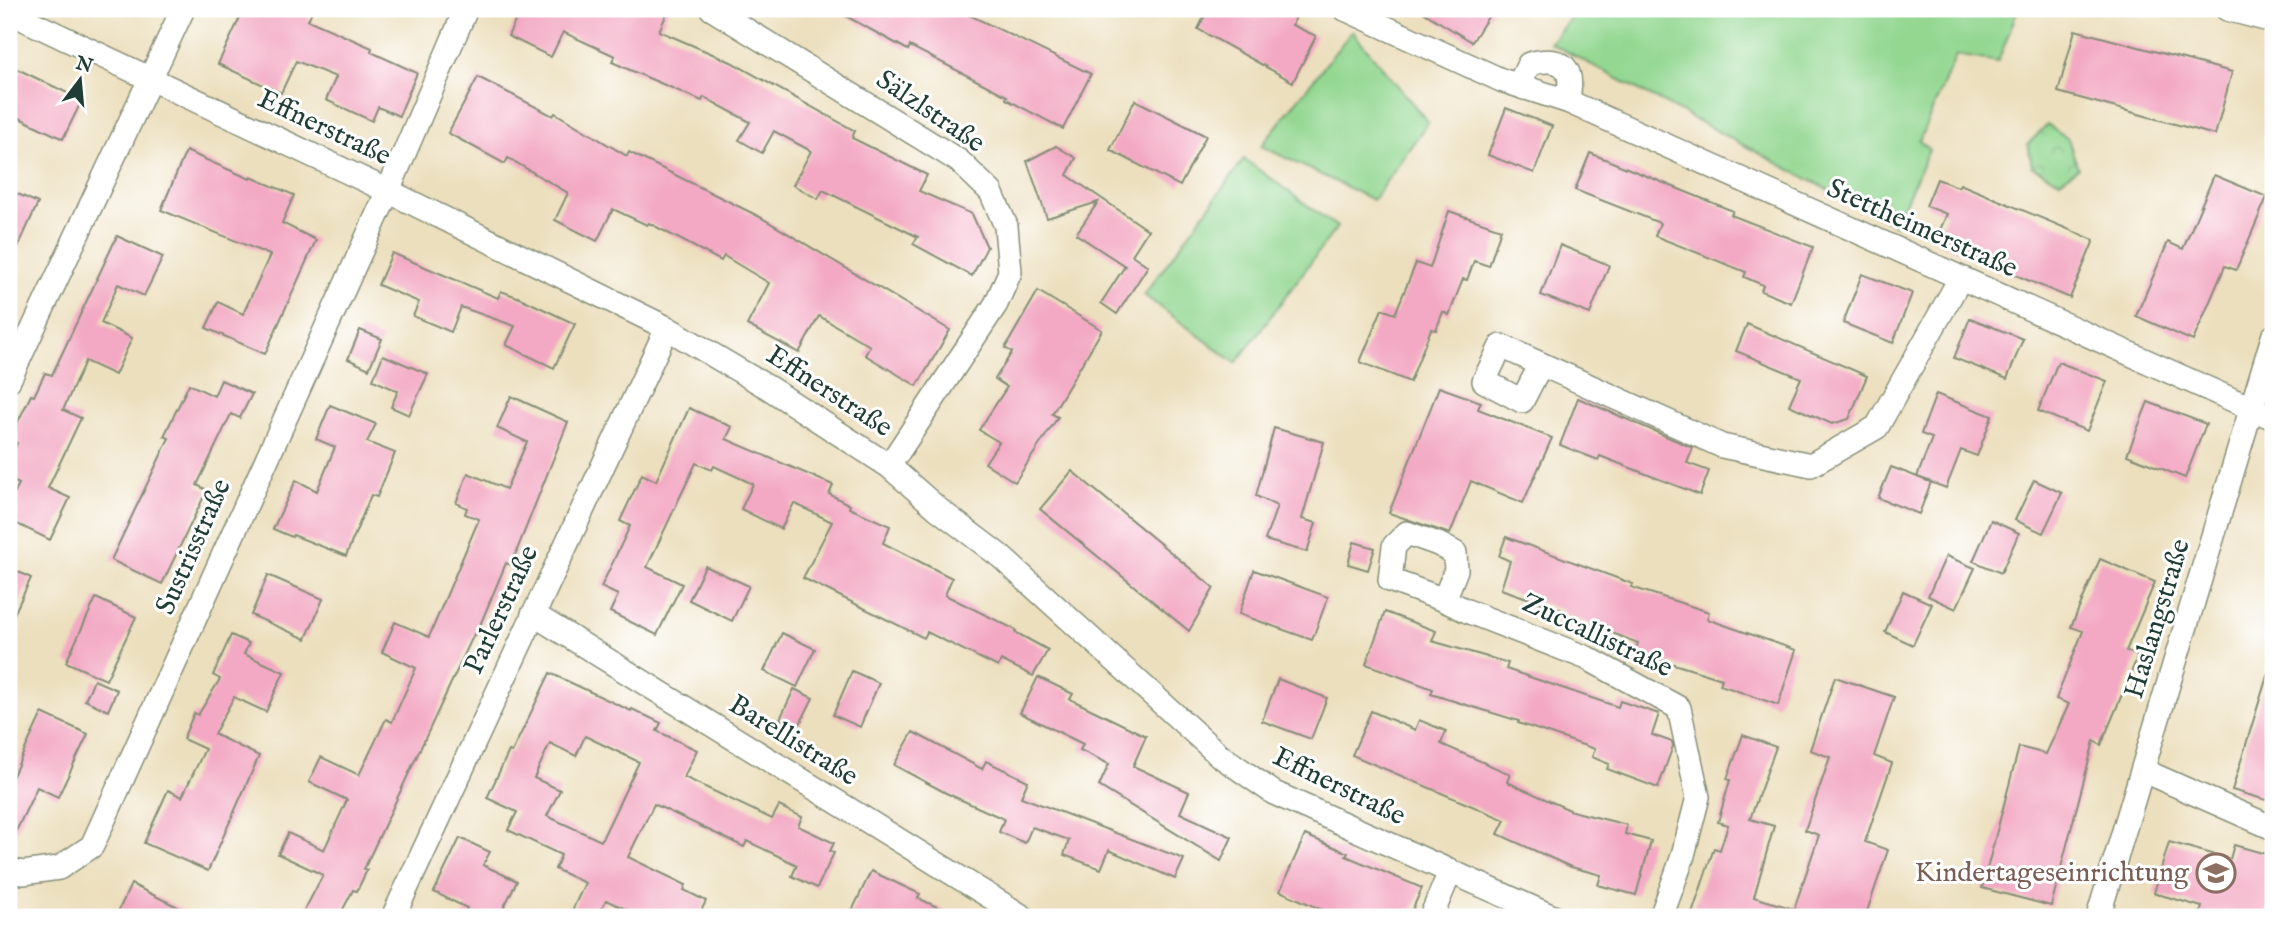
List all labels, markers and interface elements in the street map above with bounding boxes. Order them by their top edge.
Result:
north arrow [46,46,116,116]
text: N [72,52,96,80]
street label: Sälzlstraße [869,63,991,161]
street label: Effnerstraße [252,82,396,174]
street label: Stettheimerstraße [1821,171,2023,287]
street label: Effnerstraße [759,338,899,446]
street label: Sustrisstraße [149,473,240,620]
street label: Haslangstraße [2117,535,2199,703]
street label: Parlerstraße [457,540,547,680]
street label: Zuccallistraße [1516,586,1678,686]
street label: Barellistraße [722,688,864,795]
street label: Effnerstraße [1267,740,1411,834]
school or university icon: Kindertageseinrichtung [2195,852,2237,894]
place label: Kindertageseinrichtung [1915,856,2190,891]

